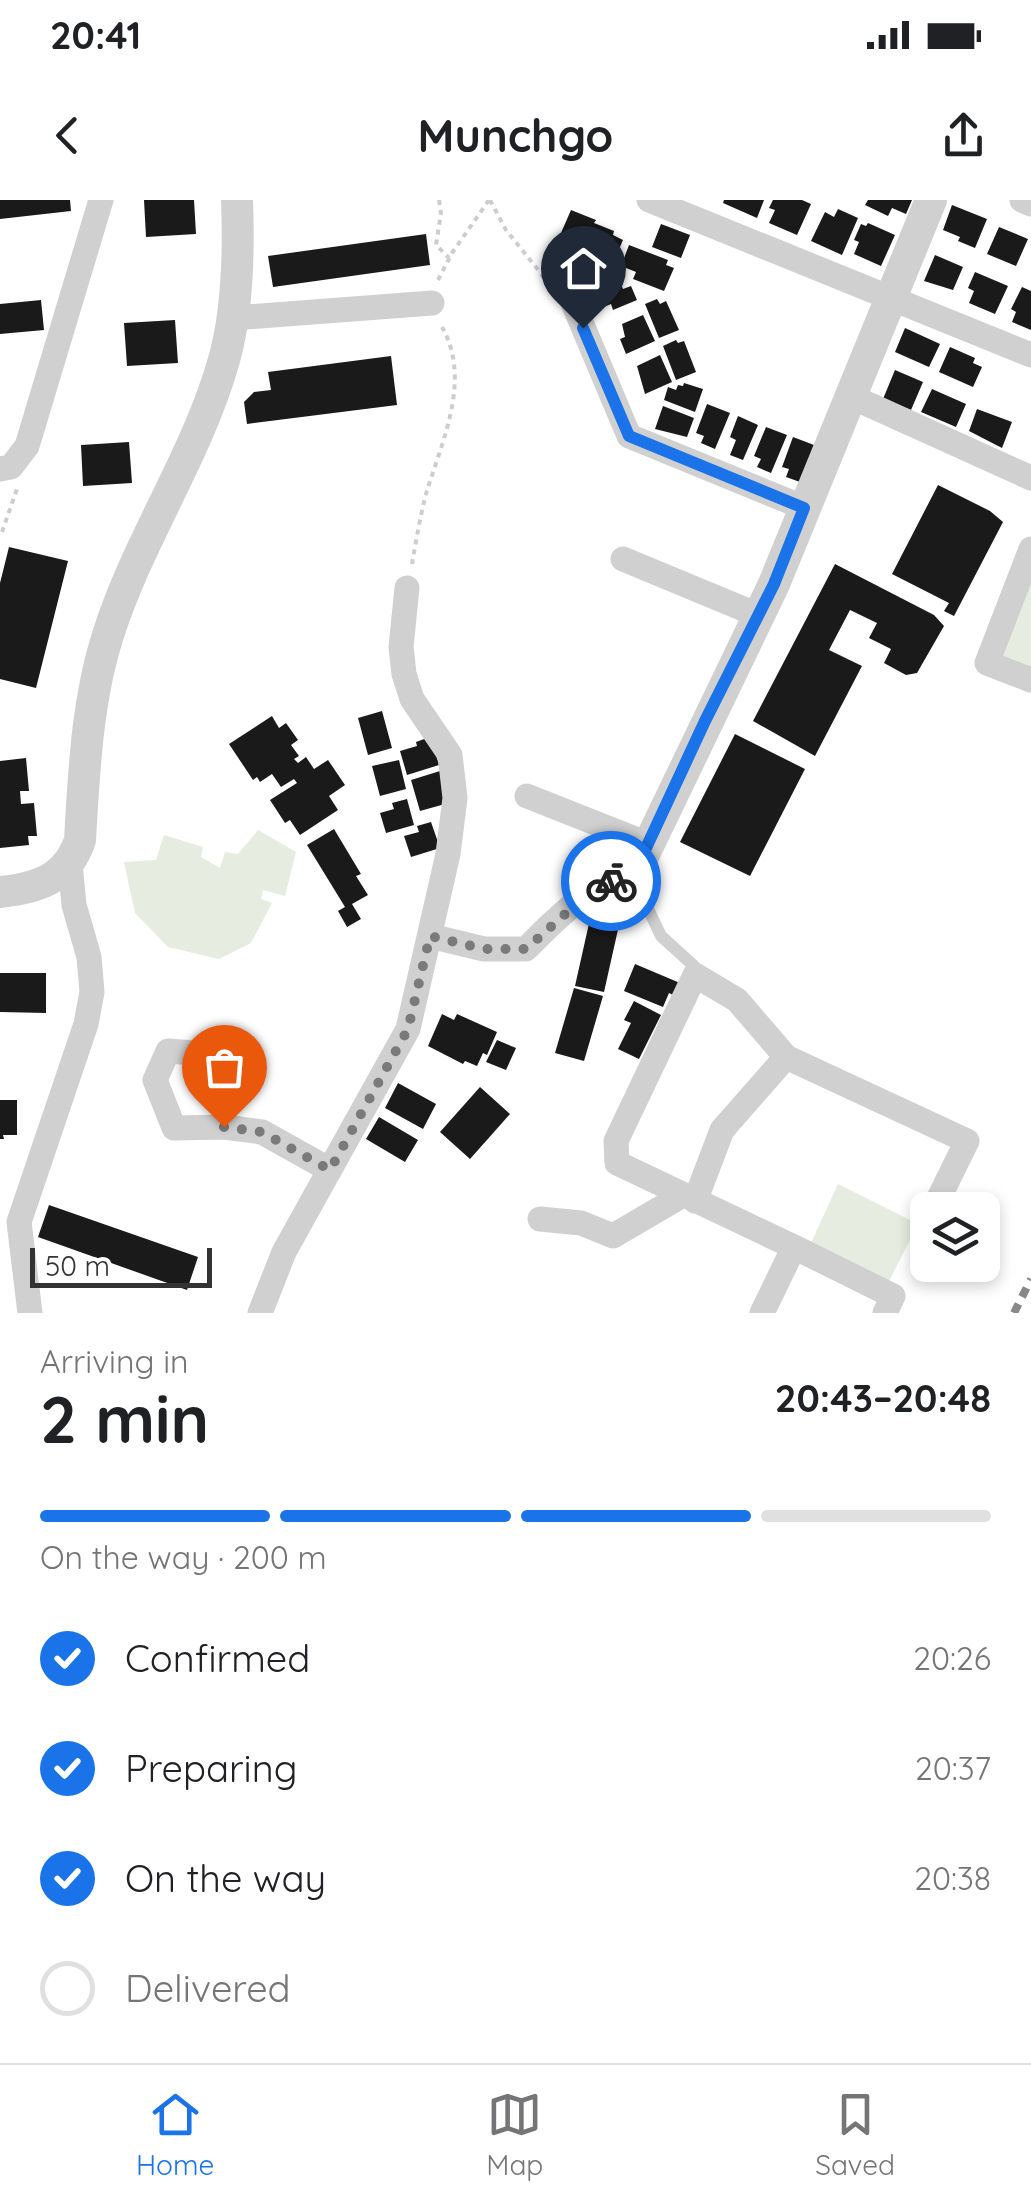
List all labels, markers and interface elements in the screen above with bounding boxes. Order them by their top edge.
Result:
text: 20:41 [50,11,141,59]
text: Munchgo [418,107,613,163]
icon: back [40,108,95,163]
icon: share [936,108,991,163]
pin [541,226,626,329]
icon: home [556,241,611,296]
courier [561,831,661,931]
icon: bike [584,854,639,909]
pin [182,1025,267,1128]
icon: bag [197,1040,252,1095]
map controls [910,1192,1000,1282]
button: layers [910,1192,1000,1282]
scale bar [30,1243,212,1288]
text: 50 m [45,1248,110,1283]
text: Arriving in [40,1341,189,1381]
text: 20:43–20:48 [775,1374,991,1422]
text: 2 min [40,1378,209,1459]
text: On the way · 200 m [40,1537,327,1577]
icon: check [40,1631,95,1686]
text: Confirmed [125,1634,310,1682]
text: 20:26 [913,1638,991,1678]
icon: check [40,1741,95,1796]
text: Preparing [125,1744,297,1792]
text: 20:37 [915,1748,991,1788]
icon: check [40,1851,95,1906]
text: On the way [125,1854,326,1902]
text: 20:38 [914,1858,991,1898]
text: Delivered [125,1964,291,2012]
tab: Home [136,2087,214,2182]
tab: Map [486,2087,543,2182]
tab: Saved [815,2087,895,2182]

